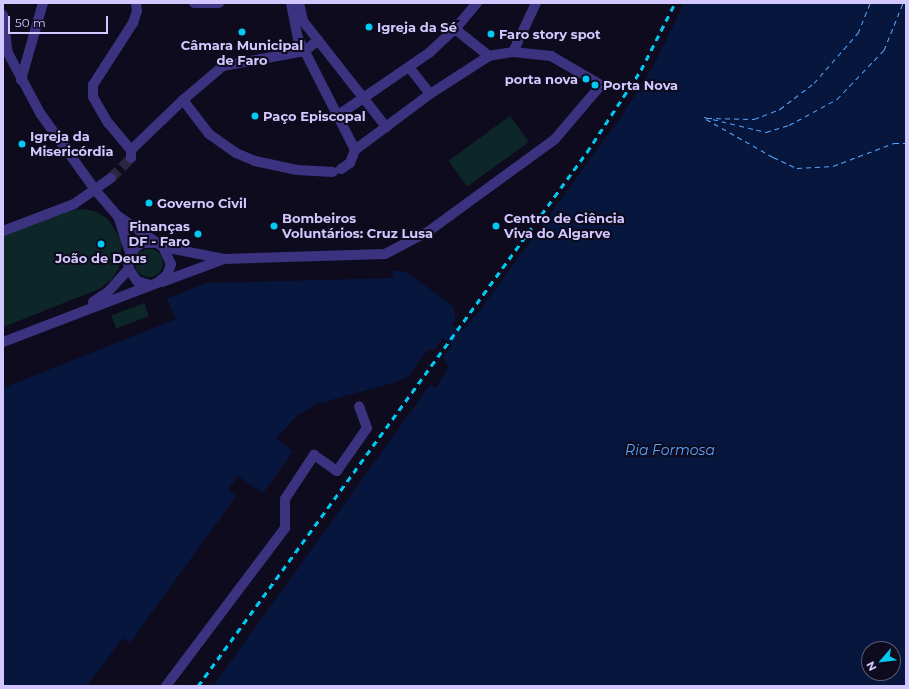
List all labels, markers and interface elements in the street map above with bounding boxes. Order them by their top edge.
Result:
scale bar [10,8,110,34]
text: 50 m [15,15,46,30]
place label: Igreja da Sé [377,19,457,35]
marker: Igreja da Sé [364,22,374,32]
place label: Faro story spot [499,26,601,42]
marker: Câmara Municipal de Faro [237,27,247,37]
marker: Faro story spot [486,29,496,39]
place label: Câmara Municipal de Faro [181,38,303,69]
place label: porta nova [505,71,578,87]
marker: porta nova [581,74,591,84]
place label: Porta Nova [603,77,678,93]
marker: Porta Nova [590,80,600,90]
place label: Paço Episcopal [263,108,366,124]
marker: Paço Episcopal [250,111,260,121]
place label: Igreja da Misericórdia [30,129,113,160]
marker: Igreja da Misericórdia [17,139,27,149]
place label: Governo Civil [157,195,247,211]
marker: Governo Civil [144,198,154,208]
place label: Bombeiros Voluntários: Cruz Lusa [282,211,433,242]
place label: Centro de Ciência Viva do Algarve [504,211,625,242]
place label: Finanças DF - Faro [128,219,190,250]
marker: Bombeiros Voluntários: Cruz Lusa [269,221,279,231]
marker: Centro de Ciência Viva do Algarve [491,221,501,231]
marker: Finanças DF - Faro [193,229,203,239]
marker: João de Deus [96,239,106,249]
place label: João de Deus [55,250,147,266]
water label: Ria Formosa [625,442,715,458]
north arrow [861,641,901,681]
text: N [863,659,880,673]

